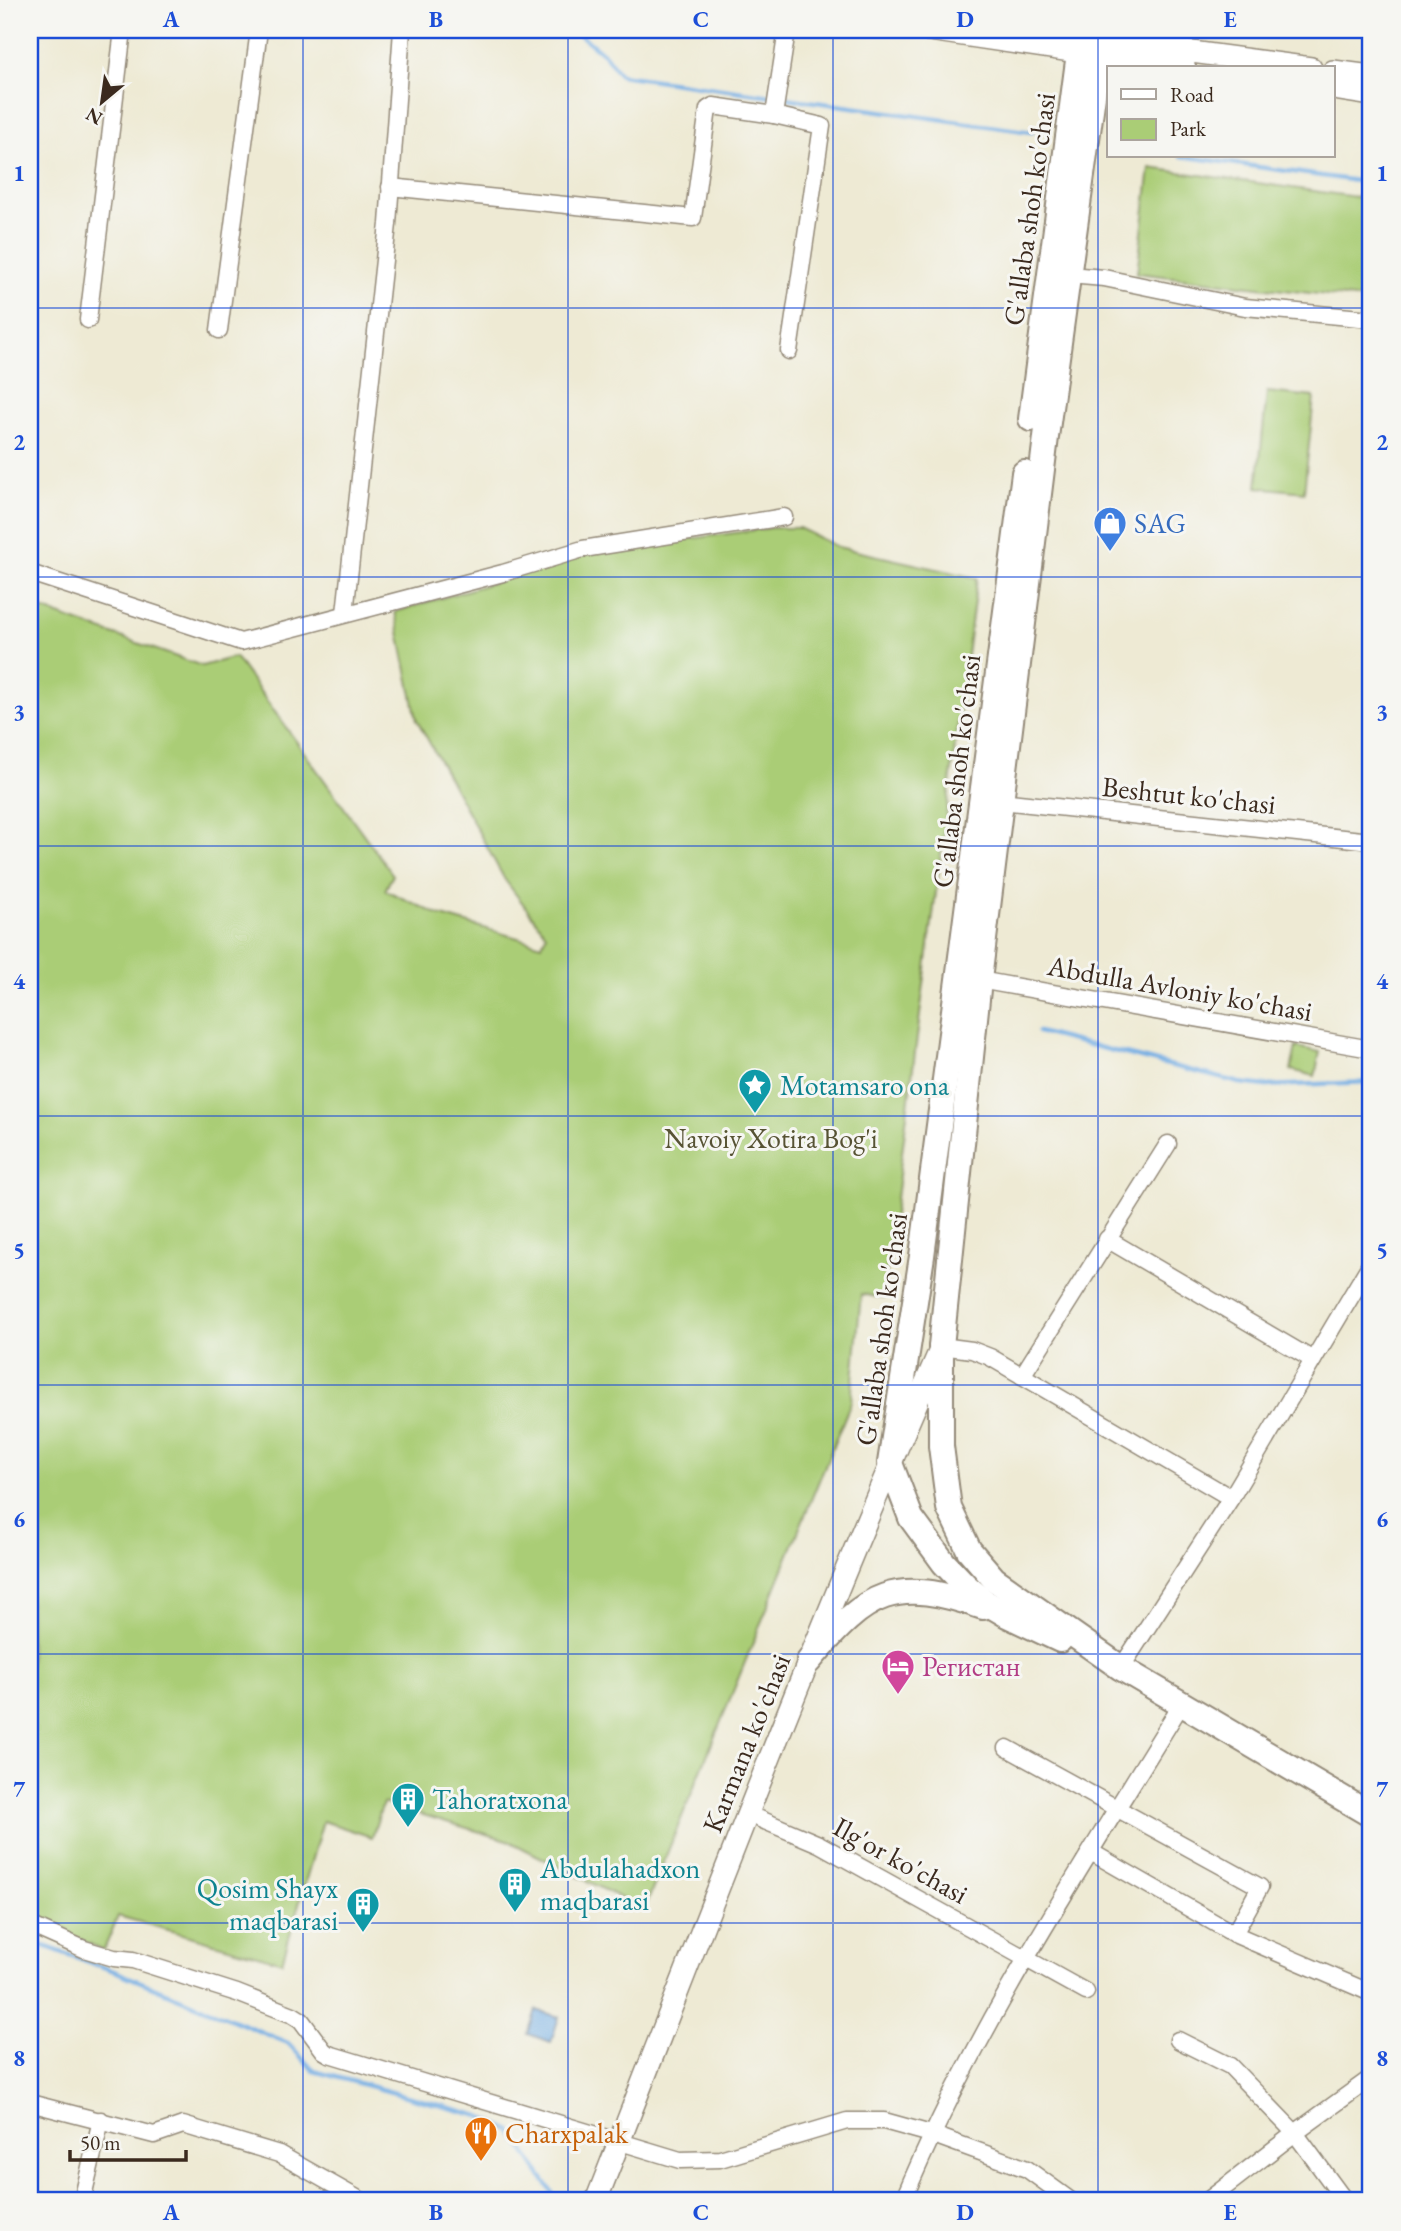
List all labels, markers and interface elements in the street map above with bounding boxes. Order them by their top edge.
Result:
text: A [162,4,180,34]
text: B [429,4,443,34]
text: C [693,4,709,34]
text: D [956,4,974,34]
text: E [1223,4,1237,34]
north arrow [66,66,136,136]
legend [1107,66,1334,158]
text: Road [1170,81,1214,108]
street label: G'allaba shoh ko'chasi [995,90,1063,328]
text: N [81,101,107,131]
text: Park [1170,115,1207,142]
text: 1 [13,158,25,188]
text: 1 [1376,158,1388,188]
text: 2 [13,427,25,457]
text: 2 [1376,427,1388,457]
shop icon: SAG [1091,504,1129,553]
place label: SAG [1134,505,1186,541]
street label: G'allaba shoh ko'chasi [924,652,988,890]
text: 3 [13,697,25,727]
text: 3 [1376,697,1388,727]
street label: Beshtut ko'chasi [1100,768,1278,822]
street label: Abdulla Avloniy ko'chasi [1044,947,1315,1029]
text: 4 [13,966,26,996]
text: 4 [1376,966,1389,996]
place icon: Motamsaro ona [736,1066,774,1115]
place label: Motamsaro ona [780,1067,950,1103]
park label: Navoiy Xotira Bog'i [664,1120,878,1156]
street label: G'allaba shoh ko'chasi [847,1210,915,1448]
text: 5 [13,1235,25,1265]
text: 5 [1376,1235,1388,1265]
text: 6 [13,1504,25,1534]
text: 6 [1376,1504,1388,1534]
hotel icon: Регистан [879,1647,917,1696]
street label: Karmana ko'chasi [694,1648,798,1838]
place label: Регистан [922,1648,1020,1684]
text: 7 [13,1774,26,1804]
text: 7 [1376,1774,1389,1804]
building icon: Tahoratxona [389,1780,427,1829]
place label: Tahoratxona [432,1781,569,1817]
street label: Ilg'or ko'chasi [827,1808,975,1912]
place label: Abdulahadxon maqbarasi [539,1850,701,1918]
building icon: Abdulahadxon maqbarasi [496,1865,534,1914]
place label: Qosim Shayx maqbarasi [197,1870,338,1938]
building icon: Qosim Shayx maqbarasi [344,1885,382,1934]
text: 8 [13,2043,25,2073]
text: 8 [1376,2043,1388,2073]
restaurant icon: Charxpalak [462,2114,500,2163]
place label: Charxpalak [505,2115,629,2151]
scale bar [70,2119,186,2163]
text: 50 m [80,2129,121,2156]
text: A [162,2197,180,2227]
text: B [429,2197,443,2227]
text: C [693,2197,709,2227]
text: D [956,2197,974,2227]
text: E [1223,2197,1237,2227]

